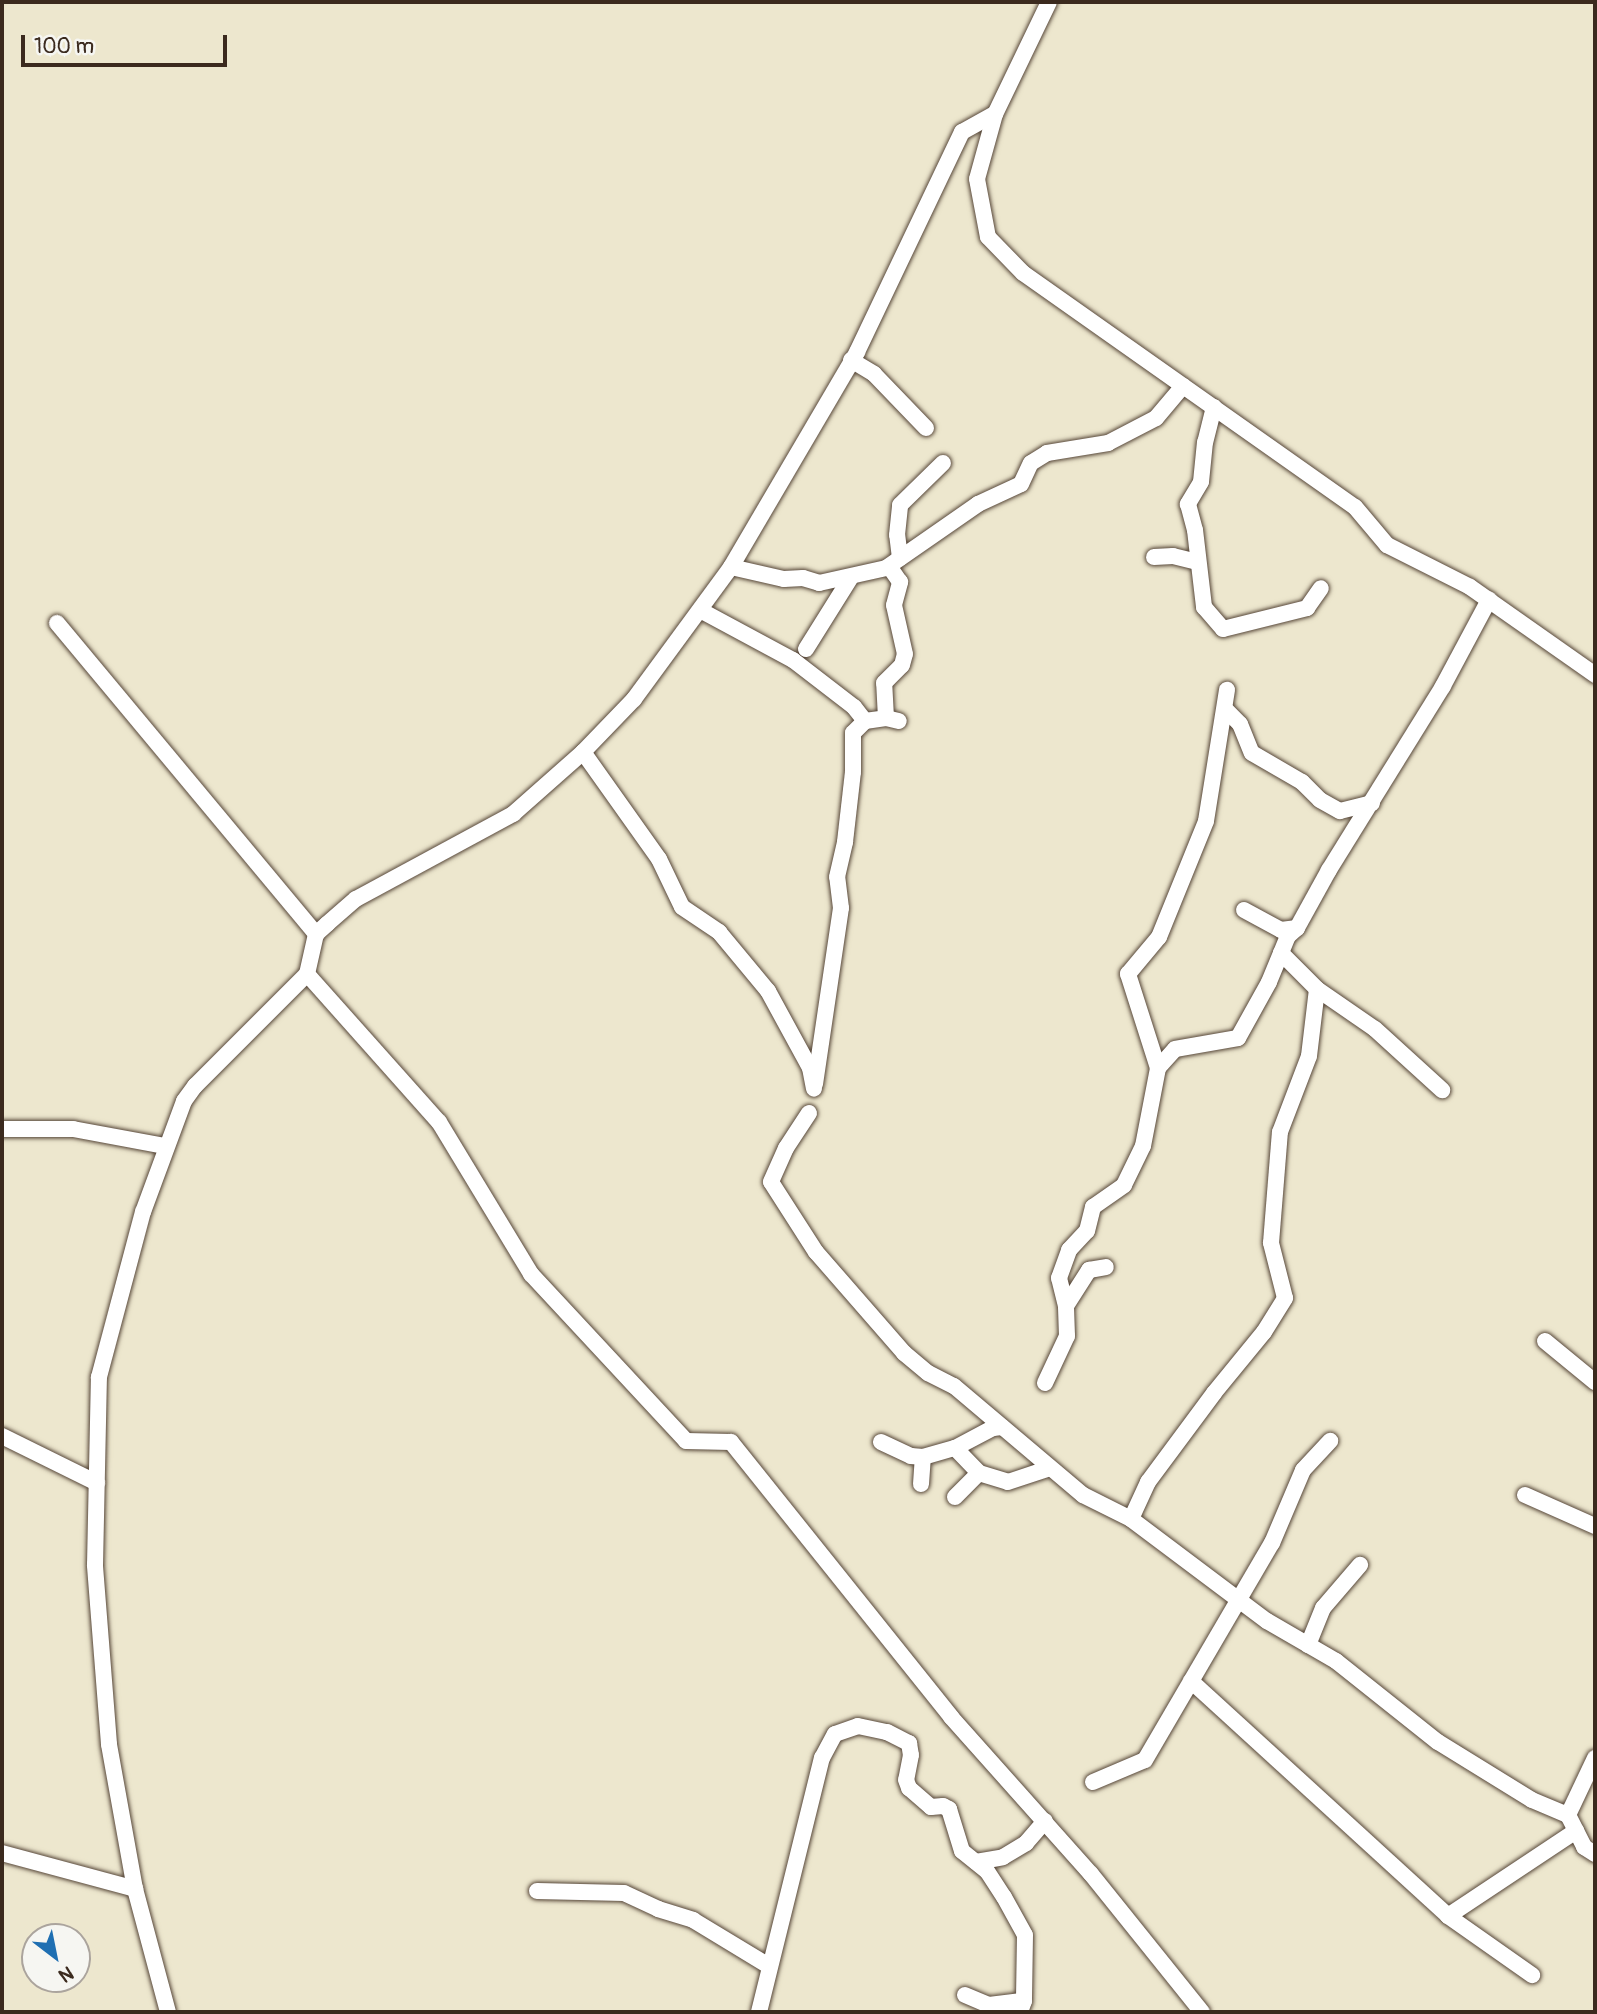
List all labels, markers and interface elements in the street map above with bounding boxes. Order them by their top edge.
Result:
scale bar [24,21,231,65]
text: 100 m [34,33,94,60]
north arrow [21,1923,91,1993]
text: N [54,1961,78,1988]

